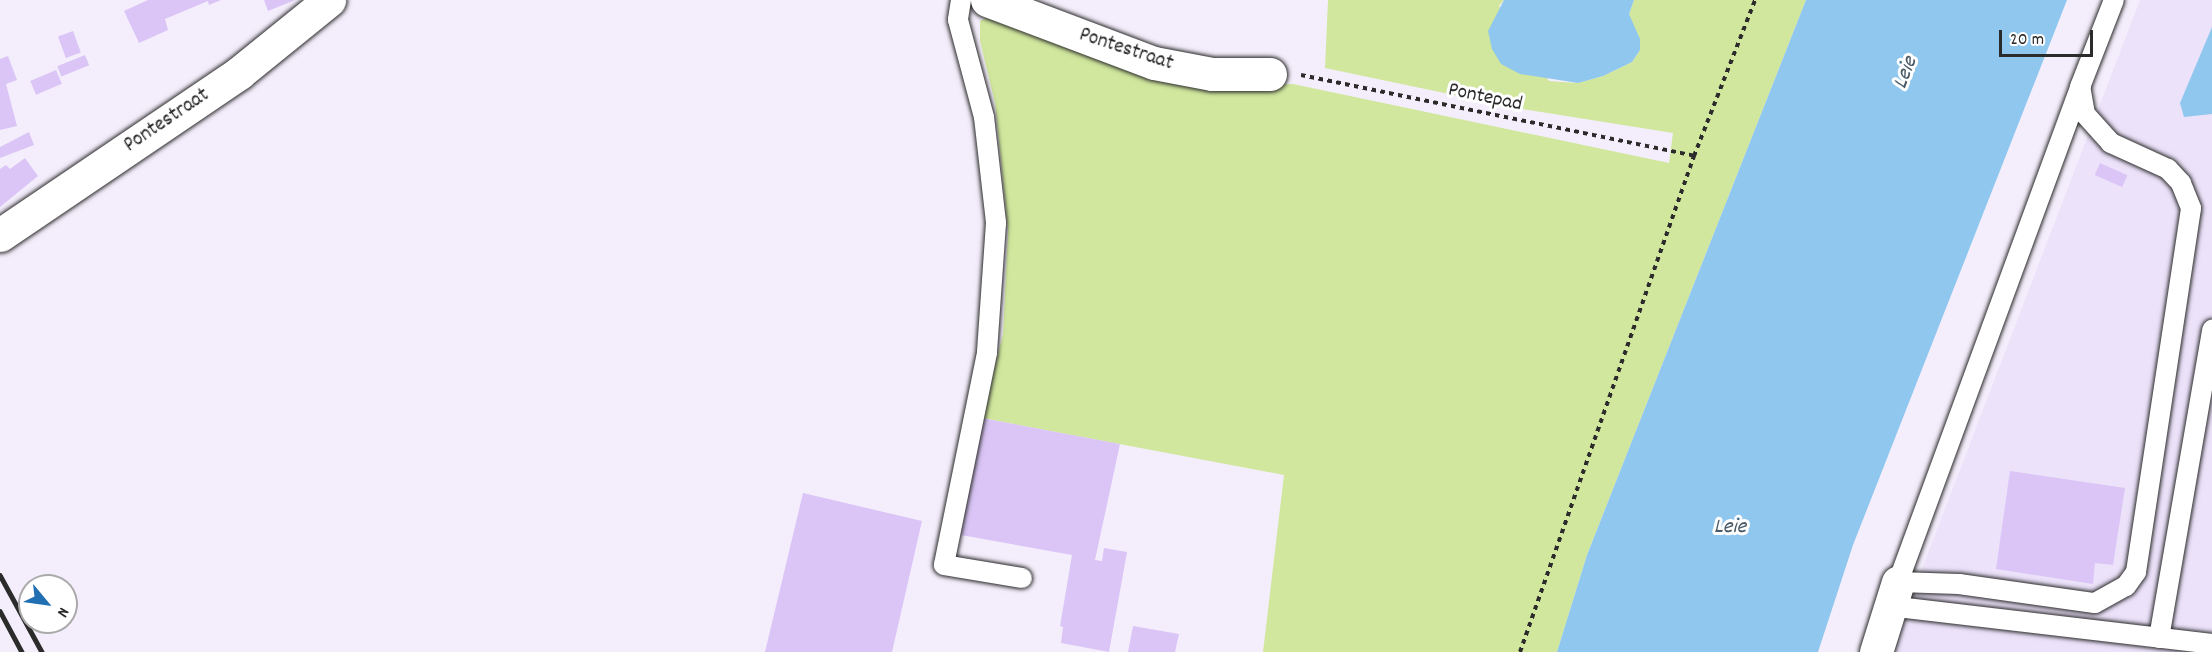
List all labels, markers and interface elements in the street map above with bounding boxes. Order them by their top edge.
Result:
scale bar [2002,18,2096,56]
street label: Pontestraat [1076,23,1176,77]
text: 20 m [2010,28,2044,53]
water label: Leie [1888,53,1924,93]
street label: Pontepad [1446,78,1524,118]
street label: Pontestraat [120,83,214,159]
water label: Leie [1714,515,1746,541]
north arrow [18,574,78,634]
text: N [50,603,74,621]

